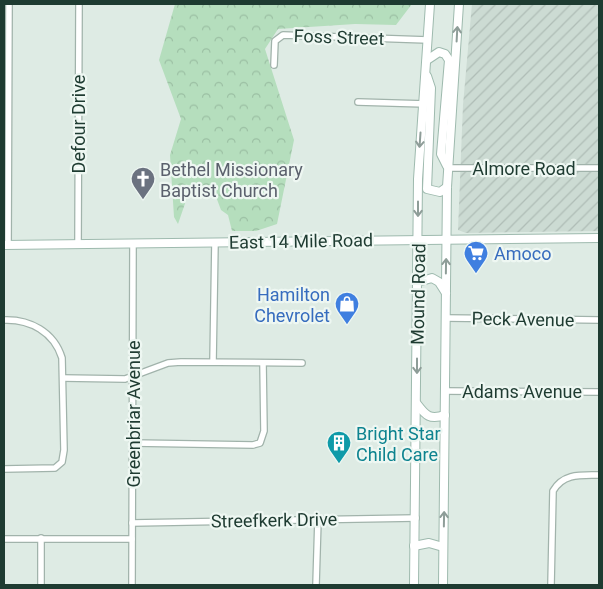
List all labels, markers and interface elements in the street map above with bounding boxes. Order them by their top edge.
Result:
street label: Foss Street [293,25,385,49]
one-way arrow [453,26,462,42]
street label: Defour Drive [68,75,89,173]
one-way arrow [416,131,425,147]
street label: Almore Road [472,158,576,179]
place label: Bethel Missionary Baptist Church [160,159,303,201]
church icon: Bethel Missionary Baptist Church [130,166,156,200]
one-way arrow [413,201,423,217]
street label: East 14 Mile Road [229,229,373,253]
supermarket icon: Amoco [463,240,489,274]
street label: Mound Road [407,243,429,345]
place label: Amoco [494,243,551,264]
one-way arrow [441,258,451,274]
place label: Hamilton Chevrolet [254,284,330,326]
shop icon: Hamilton Chevrolet [334,291,360,325]
street label: Peck Avenue [471,308,575,330]
street label: Greenbriar Avenue [123,340,144,488]
one-way arrow [412,358,422,374]
street label: Adams Avenue [462,381,582,402]
place label: Bright Star Child Care [356,423,441,465]
building icon: Bright Star Child Care [326,430,352,464]
street label: Streefkerk Drive [211,508,337,532]
one-way arrow [439,511,449,528]

